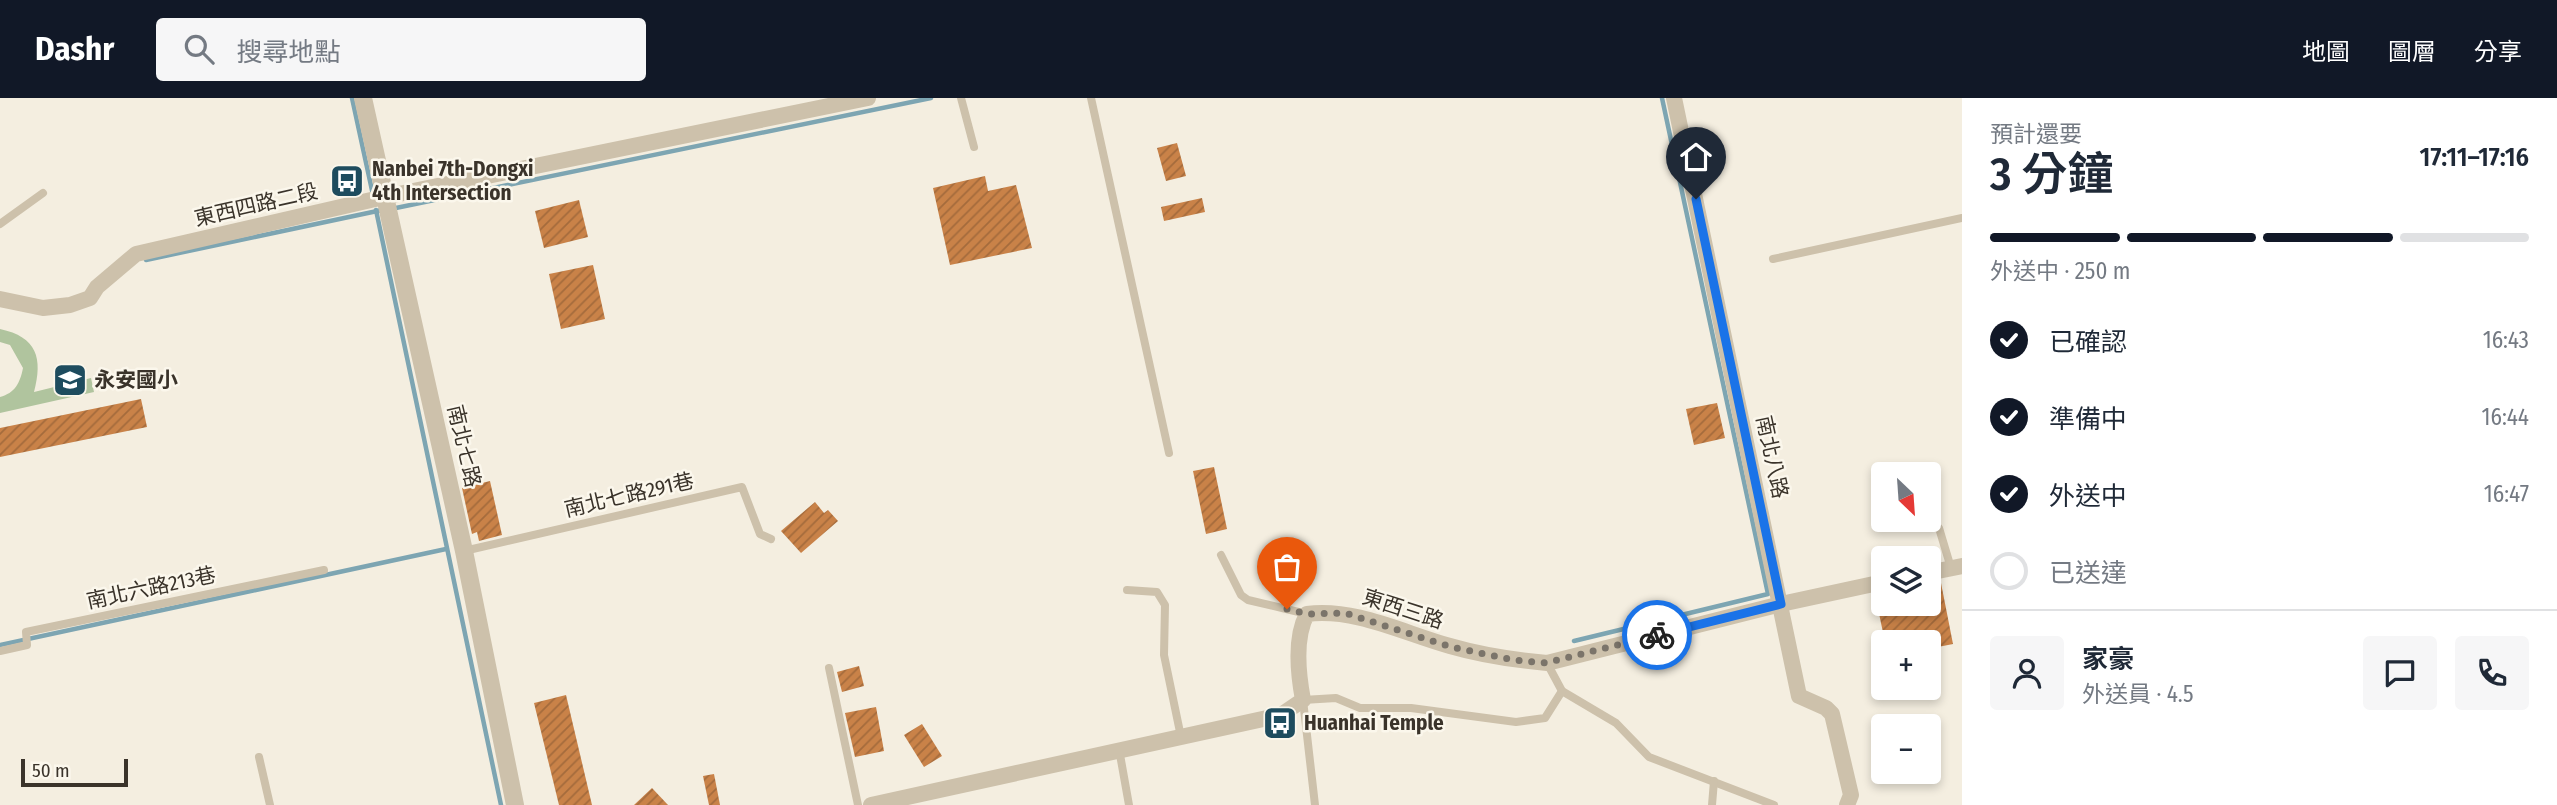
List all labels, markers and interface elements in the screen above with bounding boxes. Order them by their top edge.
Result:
search box [156,18,646,81]
text: Dashr [35,29,114,69]
icon: search [180,30,218,68]
text: 搜尋地點 [236,37,340,68]
text: 地圖 [2302,38,2350,66]
text: 圖層 [2388,38,2436,66]
text: 分享 [2474,38,2522,66]
text: 預計還要 [1990,120,2082,148]
pin [1666,127,1726,199]
icon: home [1677,138,1715,176]
text: 17:11–17:16 [2420,142,2529,173]
text: 3 分鐘 [1990,147,2113,202]
place label: Nanbei 7th-Dongxi 4th Intersection [372,156,534,206]
bus stop icon: Nanbei 7th-Dongxi 4th Intersection [328,162,366,200]
street label: 東西四路二段 [192,178,320,232]
text: 外送中 · 250 m [1990,257,2130,285]
icon: check [1990,321,2028,359]
text: 16:43 [2483,326,2529,354]
text: 已確認 [2049,327,2127,358]
school or university icon: 永安國小 [51,361,89,399]
place label: 永安國小 [94,367,178,393]
icon: check [1990,398,2028,436]
street label: 南北七路 [442,402,486,490]
text: 16:44 [2482,403,2529,431]
text: 準備中 [2049,404,2127,435]
street label: 南北八路 [1751,413,1793,501]
north arrow [1871,462,1941,532]
map controls [1871,462,1941,784]
street label: 南北七路291巷 [562,467,696,523]
icon: check [1990,475,2028,513]
text: 16:47 [2484,480,2529,508]
text: 外送中 [2049,481,2127,512]
pin [1257,537,1317,609]
button: layers [1871,546,1941,616]
icon: bag [1268,548,1306,586]
text: 已送達 [2049,558,2127,589]
street label: 南北六路213巷 [84,562,218,614]
street label: 東西三路 [1359,584,1447,634]
courier [1622,600,1692,670]
icon: bike [1638,616,1676,654]
button: + [1871,630,1941,700]
button: person [1990,636,2064,710]
button: chat [2363,636,2437,710]
button: phone [2455,636,2529,710]
text: 家豪 [2082,644,2134,675]
text: 外送員 · 4.5 [2082,680,2193,708]
bus stop icon: Huanhai Temple [1261,704,1299,742]
place label: Huanhai Temple [1304,710,1444,736]
button: − [1871,714,1941,784]
scale bar [21,756,128,788]
text: 50 m [32,759,70,782]

